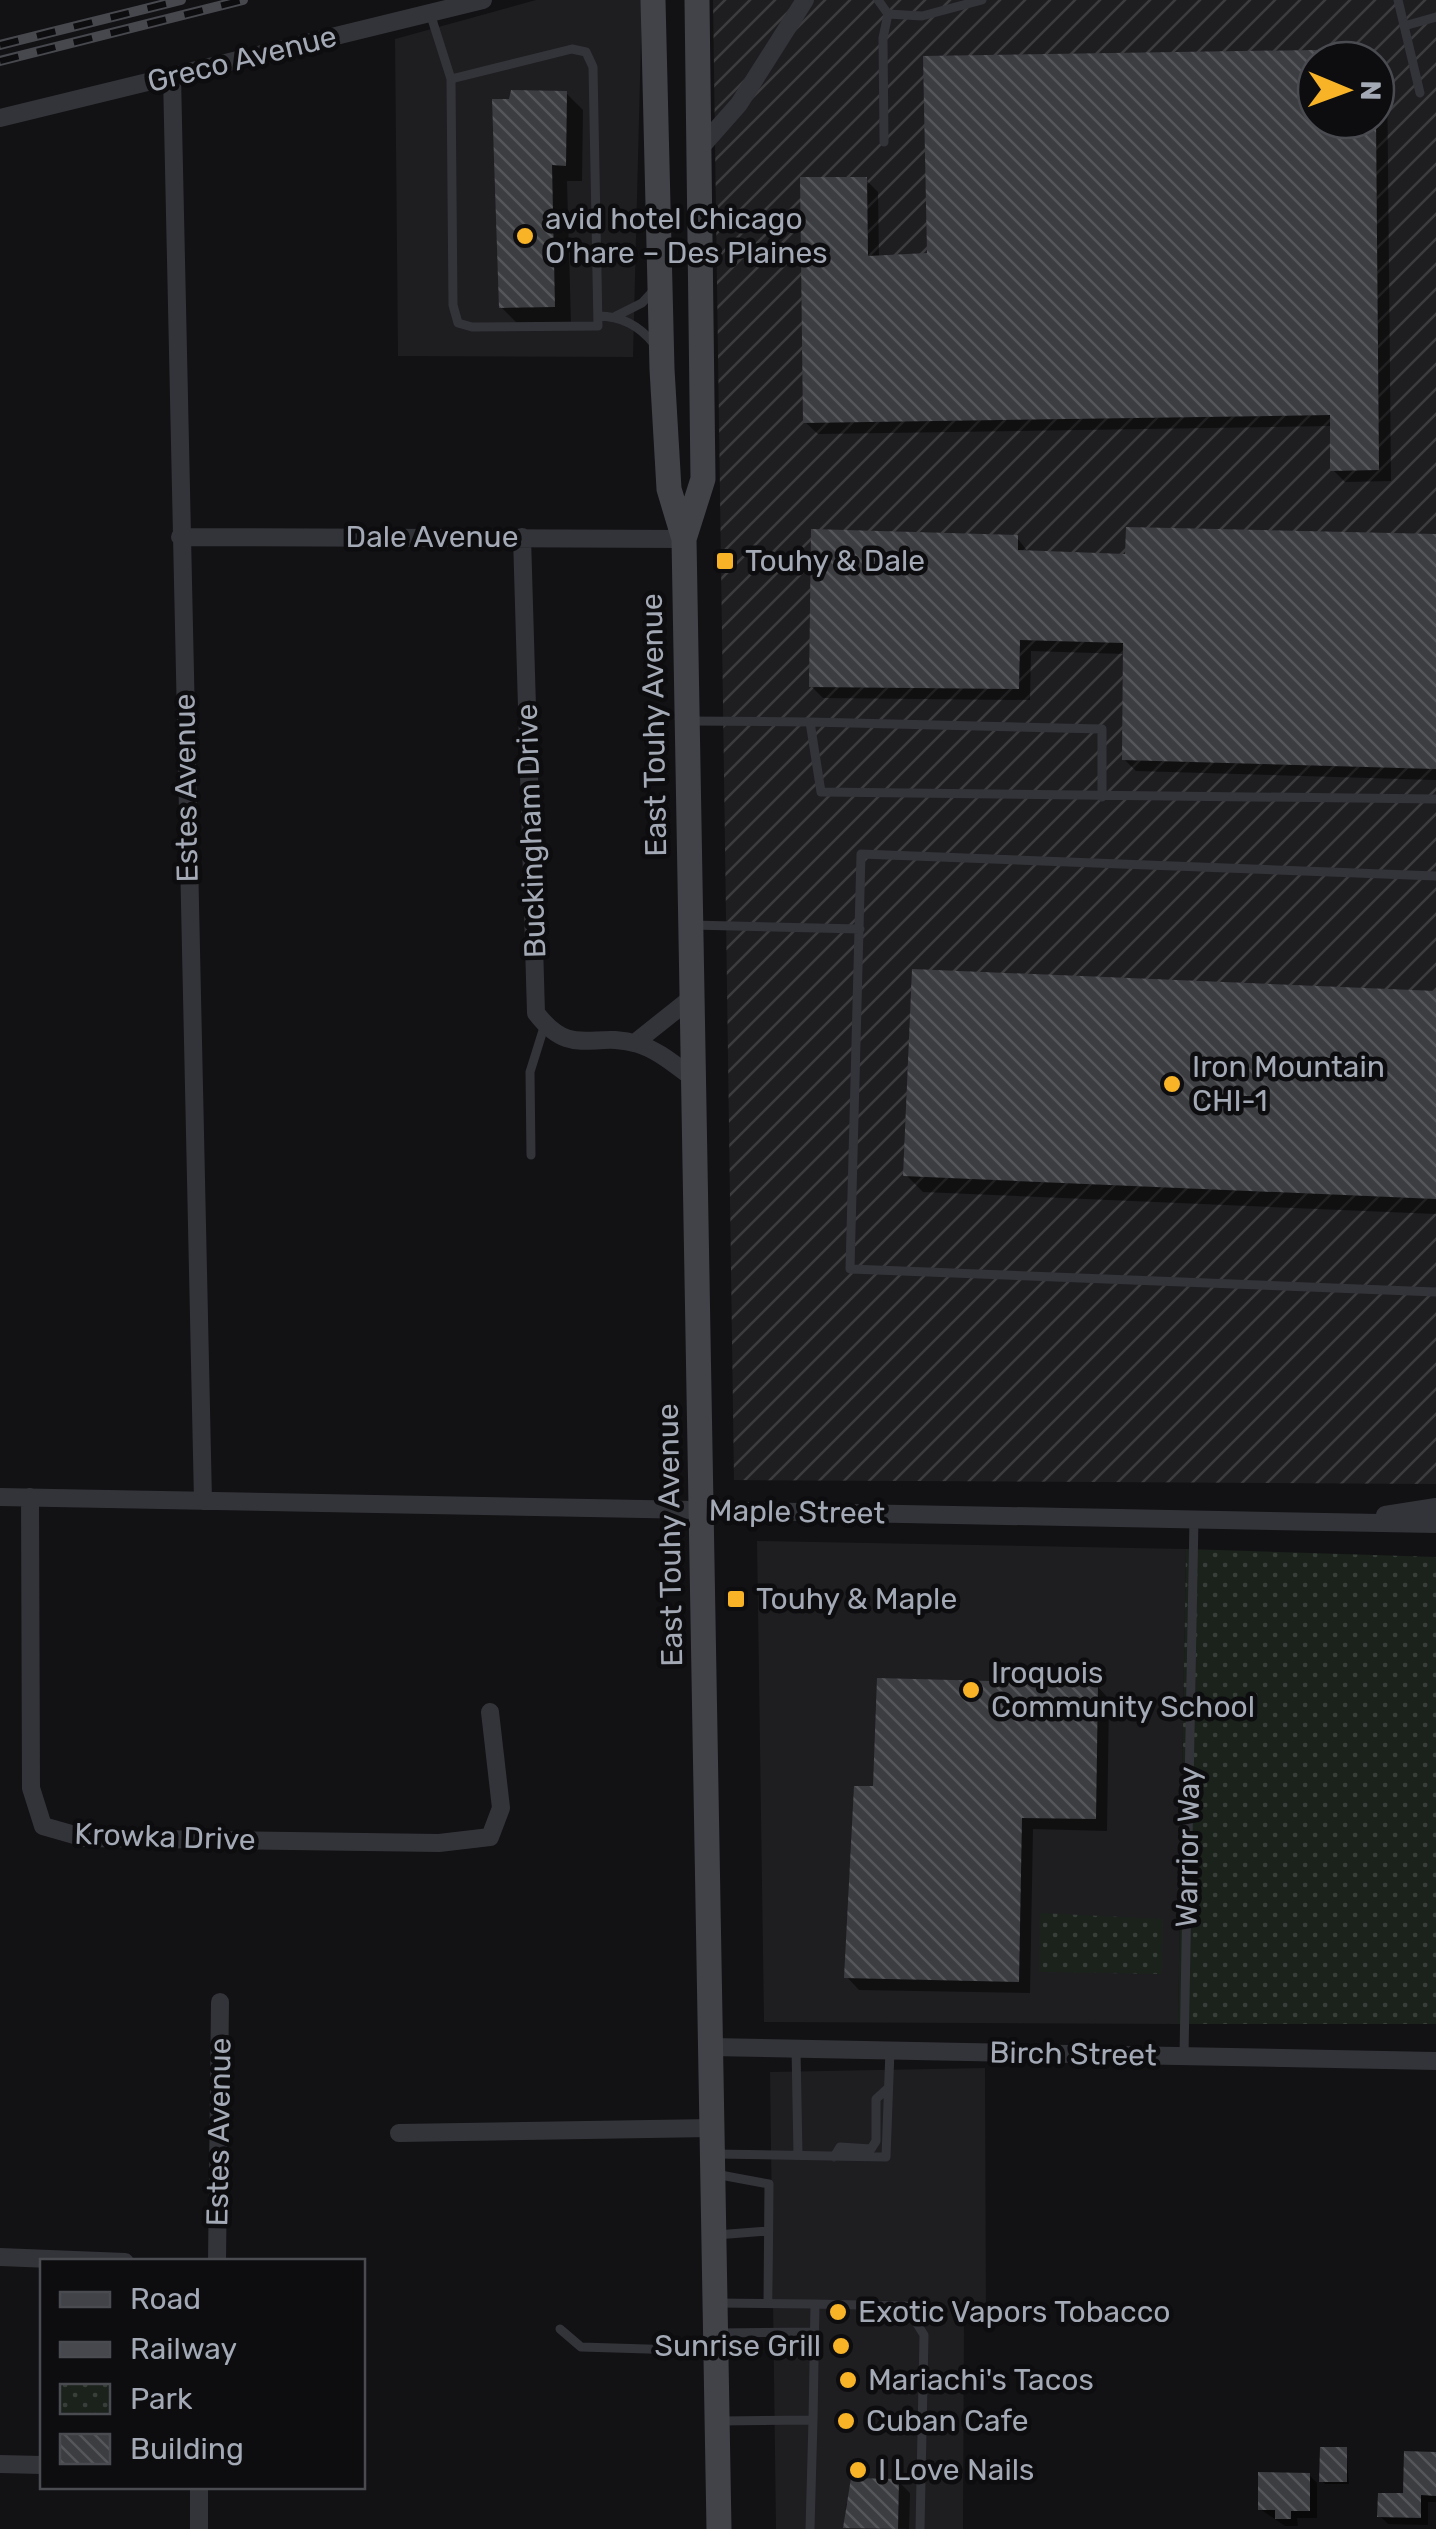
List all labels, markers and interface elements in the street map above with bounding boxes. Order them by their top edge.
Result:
street label: Greco Avenue [144,18,340,100]
north arrow [1296,40,1396,140]
text: N [1354,80,1387,101]
place label: avid hotel Chicago O’hare – Des Plaines [545,201,828,271]
marker: avid hotel Chicago O’hare – Des Plaines [514,225,536,247]
street label: Dale Avenue [346,519,518,555]
place label: Touhy & Dale [745,543,925,579]
marker: Touhy & Dale [714,550,736,572]
street label: East Touhy Avenue [634,593,674,857]
street label: Estes Avenue [166,693,206,883]
street label: Buckingham Drive [509,703,553,959]
place label: Iron Mountain CHI-1 [1192,1049,1385,1119]
marker: Iron Mountain CHI-1 [1161,1073,1183,1095]
street label: East Touhy Avenue [650,1403,690,1667]
street label: Maple Street [708,1492,886,1532]
place label: Touhy & Maple [756,1581,957,1617]
marker: Touhy & Maple [725,1588,747,1610]
place label: Iroquois Community School [991,1655,1255,1725]
marker: Iroquois Community School [960,1679,982,1701]
street label: Warrior Way [1169,1766,1207,1928]
street label: Krowka Drive [74,1816,256,1858]
street label: Birch Street [989,2035,1157,2073]
street label: Estes Avenue [199,2037,239,2227]
legend [40,2259,365,2489]
text: Road [130,2281,201,2317]
place label: Exotic Vapors Tobacco [858,2294,1170,2330]
marker: Exotic Vapors Tobacco [827,2301,849,2323]
place label: Sunrise Grill [654,2328,821,2364]
text: Railway [130,2331,237,2367]
marker: Sunrise Grill [830,2335,852,2357]
place label: Mariachi's Tacos [868,2362,1094,2398]
marker: Mariachi's Tacos [837,2369,859,2391]
text: Park [130,2381,193,2417]
place label: Cuban Cafe [866,2403,1028,2439]
marker: Cuban Cafe [835,2410,857,2432]
text: Building [130,2431,244,2467]
place label: I Love Nails [878,2452,1034,2488]
marker: I Love Nails [847,2459,869,2481]

